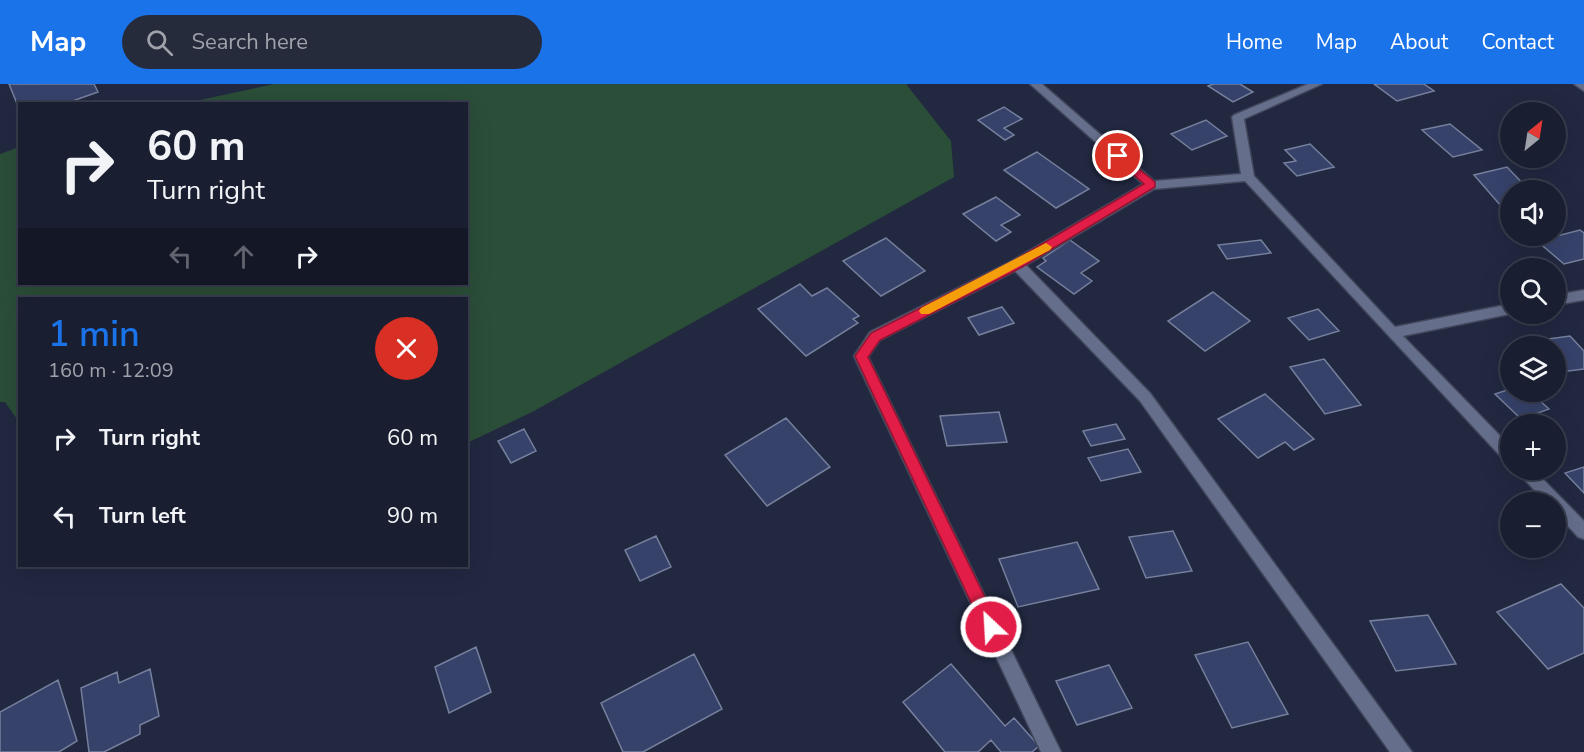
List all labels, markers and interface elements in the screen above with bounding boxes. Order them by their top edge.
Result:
search box [122,15,542,69]
text: Map [30,23,86,61]
icon: search [143,26,176,59]
text: Search here [191,27,308,57]
text: Home [1226,28,1283,56]
text: Map [1316,28,1357,56]
text: About [1390,28,1448,56]
text: Contact [1481,28,1554,56]
north arrow [1500,102,1566,168]
map controls [1500,102,1566,558]
text: 60 m [147,118,246,175]
icon: right [48,126,126,204]
pin [1092,130,1143,181]
icon: arrive [1101,139,1134,172]
text: Turn right [147,172,265,209]
button: sound [1500,180,1566,246]
icon: left [164,240,197,273]
icon: ahead [227,240,260,273]
icon: right [290,240,323,273]
button: search [1500,258,1566,324]
text: 1 min [48,310,140,359]
button: close [375,317,438,380]
button: layers [1500,336,1566,402]
text: 160 m · 12:09 [48,357,174,384]
button: + [1500,414,1566,480]
icon: right [48,422,81,455]
text: Turn right [99,423,200,453]
text: 60 m [387,423,438,453]
button: − [1500,492,1566,558]
icon: left [48,500,81,533]
text: Turn left [99,501,186,531]
text: 90 m [387,501,438,531]
position arrow [959,595,1023,659]

